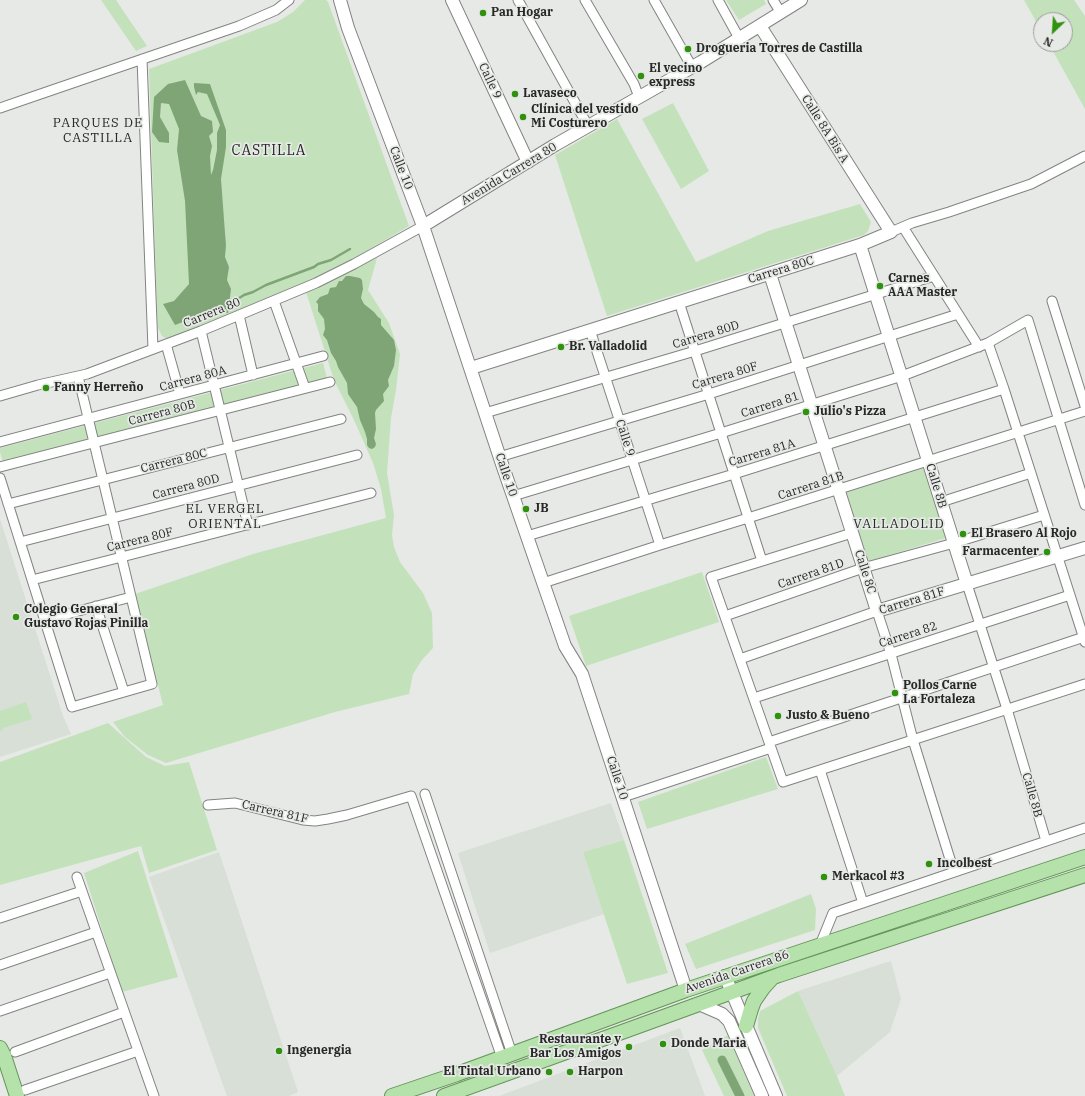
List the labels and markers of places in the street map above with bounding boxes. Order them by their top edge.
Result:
place label: Pan Hogar [491,6,553,20]
marker: Pan Hogar [478,8,488,18]
place label: Drogueria Torres de Castilla [696,42,863,56]
marker: Drogueria Torres de Castilla [683,44,693,54]
place label: El vecino express [649,62,702,90]
marker: El vecino express [636,71,646,81]
place label: Lavaseco [523,87,577,101]
marker: Lavaseco [510,89,520,99]
place label: Clínica del vestido Mi Costurero [531,103,639,131]
marker: Clínica del vestido Mi Costurero [518,112,528,122]
place label: Carnes AAA Master [888,272,957,300]
marker: Carnes AAA Master [875,281,885,291]
place label: Br. Valladolid [569,340,647,354]
marker: Br. Valladolid [556,342,566,352]
place label: Fanny Herreño [54,381,143,395]
marker: Fanny Herreño [41,383,51,393]
place label: Julio's Pizza [814,405,886,419]
marker: Julio's Pizza [801,407,811,417]
place label: JB [534,502,549,516]
marker: JB [521,504,531,514]
place label: El Brasero Al Rojo [971,527,1077,541]
marker: El Brasero Al Rojo [958,529,968,539]
place label: Farmacenter [962,545,1039,559]
marker: Farmacenter [1042,547,1052,557]
place label: Colegio General Gustavo Rojas Pinilla [24,603,148,631]
marker: Colegio General Gustavo Rojas Pinilla [11,612,21,622]
place label: Pollos Carne La Fortaleza [903,679,977,707]
marker: Pollos Carne La Fortaleza [890,688,900,698]
place label: Justo & Bueno [786,709,870,723]
marker: Justo & Bueno [773,711,783,721]
place label: Incolbest [937,857,992,871]
marker: Incolbest [924,859,934,869]
place label: Merkacol #3 [832,870,905,884]
marker: Merkacol #3 [819,872,829,882]
place label: Restaurante y Bar Los Amigos [530,1033,621,1061]
place label: Donde Maria [671,1037,747,1051]
marker: Donde Maria [658,1039,668,1049]
marker: Restaurante y Bar Los Amigos [624,1042,634,1052]
place label: Ingenergia [287,1044,351,1058]
marker: Ingenergia [274,1046,284,1056]
place label: El Tintal Urbano [443,1065,541,1079]
place label: Harpon [578,1065,623,1079]
marker: El Tintal Urbano [544,1067,554,1077]
marker: Harpon [565,1067,575,1077]

